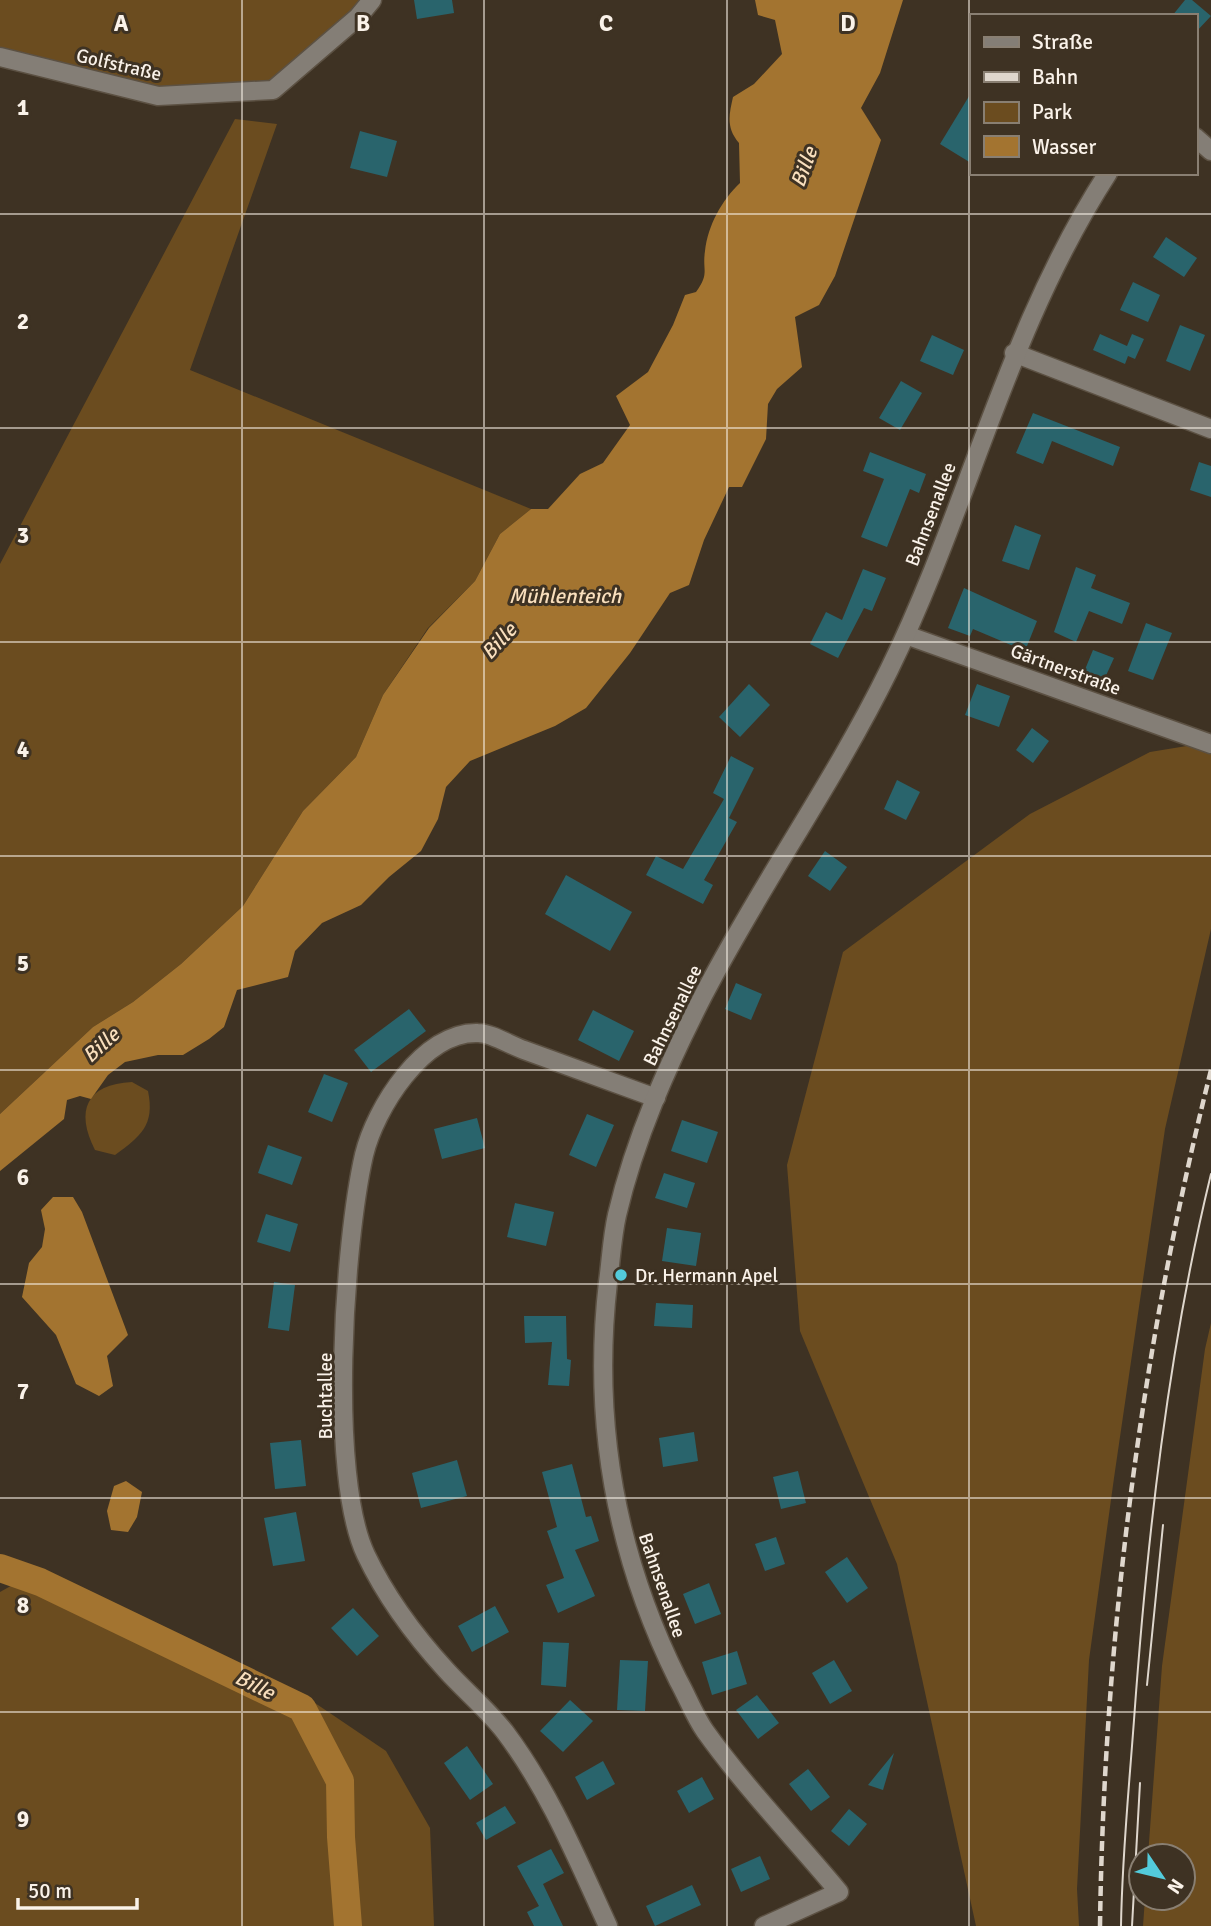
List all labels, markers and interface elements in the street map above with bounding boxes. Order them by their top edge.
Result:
text: A [114,9,129,38]
text: B [356,9,370,38]
text: C [599,9,613,38]
text: D [840,9,856,38]
legend [970,14,1197,175]
text: Straße [1032,29,1093,55]
street label: Golfstraße [74,44,164,86]
text: Bahn [1032,64,1078,90]
text: 1 [17,93,29,122]
text: Park [1032,99,1073,125]
text: Wasser [1032,134,1097,160]
water label: Bille [785,142,824,191]
text: 2 [17,307,29,336]
street label: Bahnsenallee [900,459,962,570]
text: 3 [17,521,29,550]
water label: Mühlenteich [509,583,622,609]
water label: Bille [476,616,523,665]
street label: Gärtnerstraße [1007,639,1124,701]
text: 4 [17,735,29,764]
text: 5 [17,949,29,978]
street label: Bahnsenallee [638,961,708,1070]
water label: Bille [77,1021,126,1068]
text: 6 [17,1163,29,1192]
place label: Dr. Hermann Apel [635,1264,778,1288]
marker: Dr. Hermann Apel [613,1267,629,1283]
street label: Buchtallee [314,1352,338,1440]
text: 7 [17,1377,29,1406]
street label: Bahnsenallee [633,1530,691,1641]
text: 8 [17,1591,29,1620]
water label: Bille [231,1664,280,1706]
text: 9 [17,1805,29,1834]
north arrow [1127,1842,1197,1912]
scale bar [18,1867,136,1911]
text: N [1161,1874,1189,1898]
text: 50 m [28,1878,72,1904]

